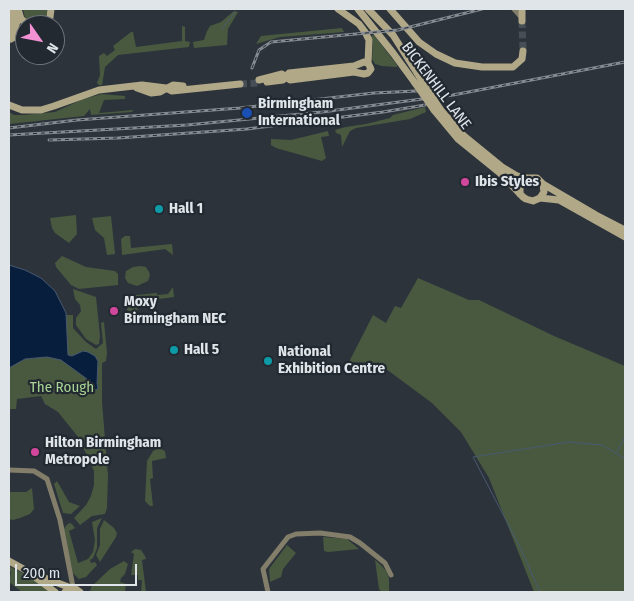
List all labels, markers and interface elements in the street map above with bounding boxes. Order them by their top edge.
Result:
north arrow [15,15,65,65]
street label: BICKENHILL LANE [397,39,475,133]
text: N [43,40,62,56]
place label: Birmingham International [258,95,340,130]
marker: Birmingham International [240,106,254,120]
place label: Ibis Styles [475,173,539,191]
marker: Ibis Styles [459,176,471,188]
place label: Hall 1 [169,200,203,218]
marker: Hall 1 [153,203,165,215]
place label: Moxy Birmingham NEC [124,293,226,328]
marker: Moxy Birmingham NEC [108,305,120,317]
place label: Hall 5 [184,341,219,359]
place label: National Exhibition Centre [278,343,385,378]
marker: Hall 5 [168,344,180,356]
marker: National Exhibition Centre [262,355,274,367]
park label: The Rough [30,379,94,397]
place label: Hilton Birmingham Metropole [45,434,161,469]
marker: Hilton Birmingham Metropole [29,446,41,458]
scale bar [18,554,140,586]
text: 200 m [23,564,60,582]

